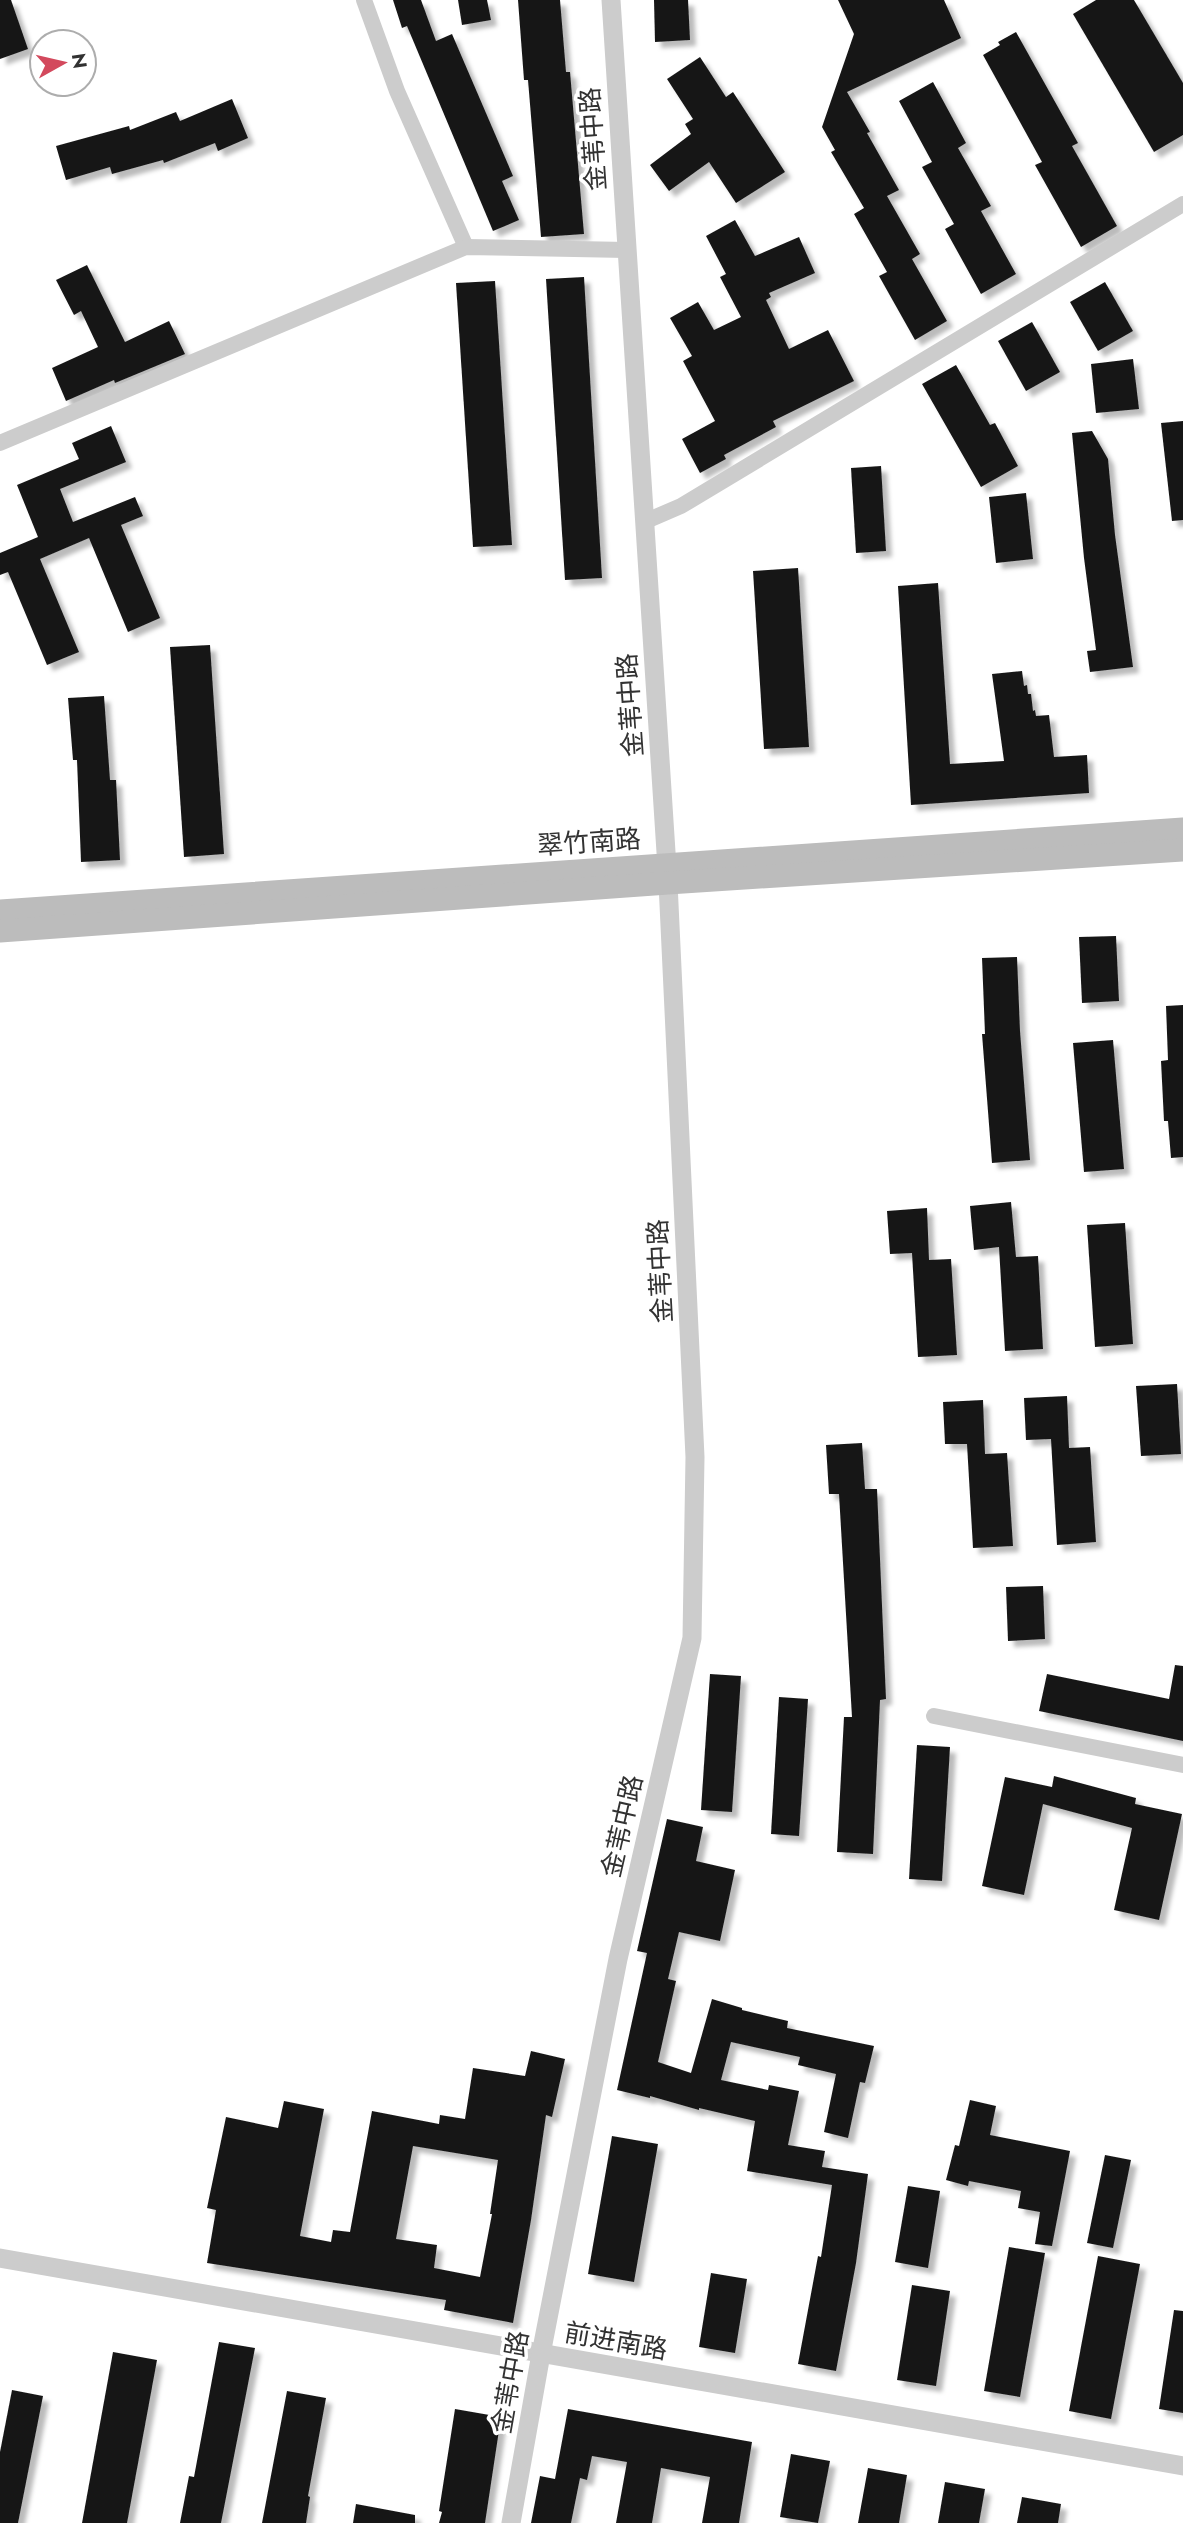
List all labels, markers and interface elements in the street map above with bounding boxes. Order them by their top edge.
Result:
north arrow [28,28,98,98]
text: N [65,51,94,70]
street label: 金苇中路 [570,86,616,192]
street label: 金苇中路 [607,652,653,758]
street label: 翠竹南路 [536,819,642,865]
street label: 金苇中路 [638,1218,682,1324]
street label: 金苇中路 [592,1771,652,1881]
street label: 前进南路 [561,2313,671,2369]
street label: 金苇中路 [482,2327,538,2437]

